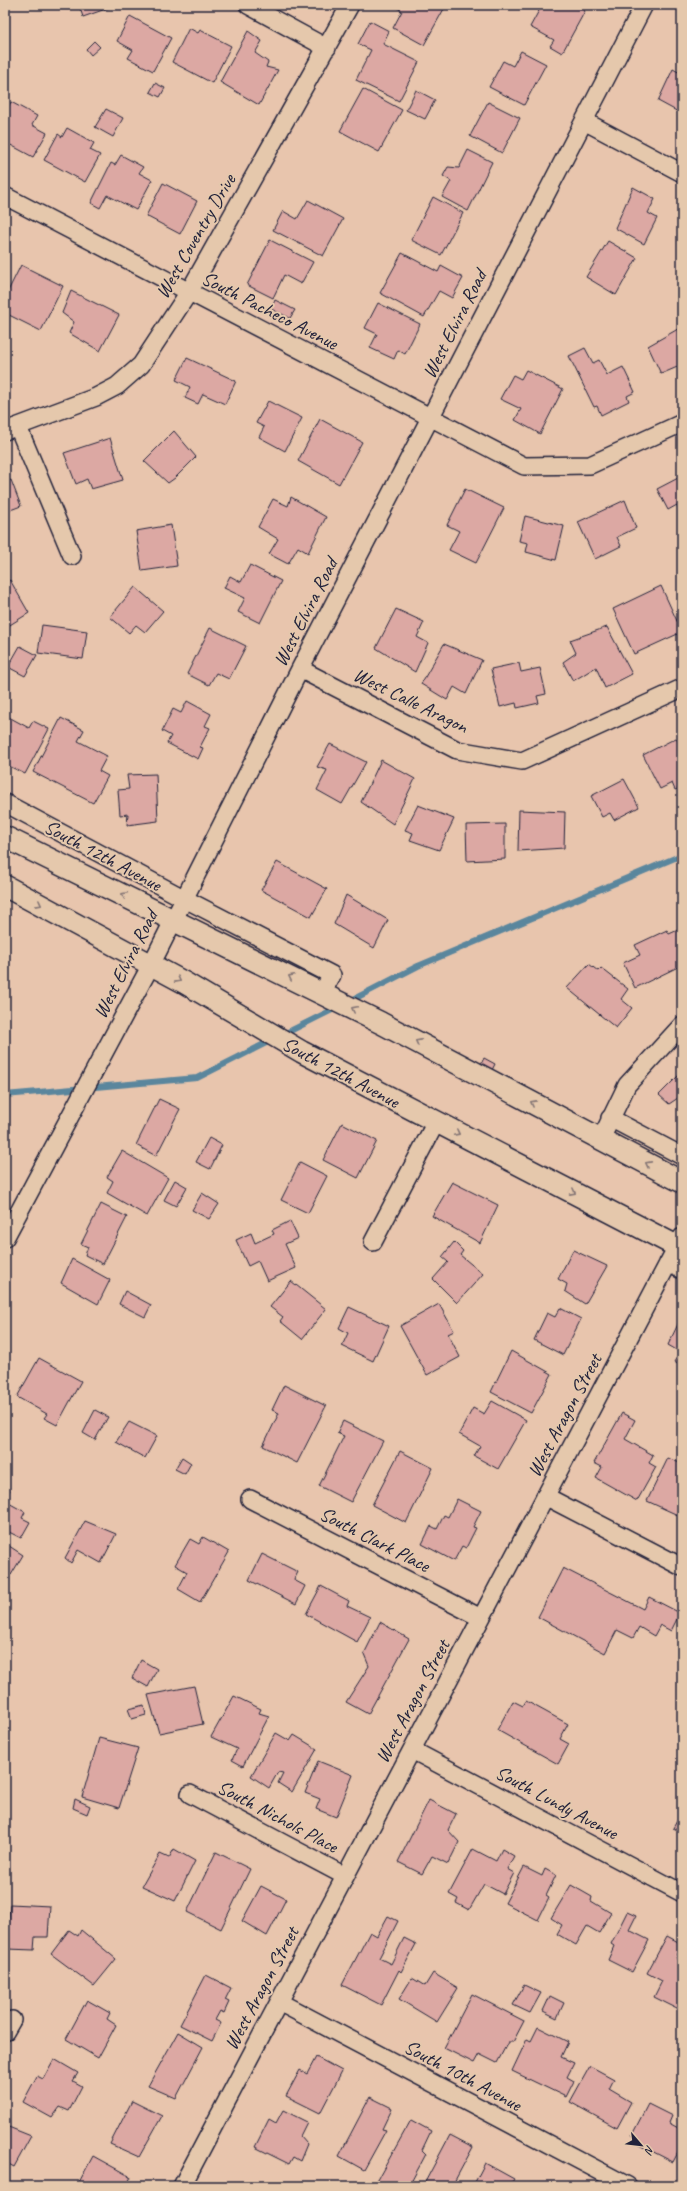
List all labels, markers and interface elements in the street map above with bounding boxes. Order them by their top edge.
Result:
street label: West Coventry Drive [150,168,242,303]
street label: West Elvira Road [416,263,494,383]
street label: South Pacheco Avenue [198,265,343,356]
street label: West Elvira Road [267,551,345,671]
street label: West Calle Aragon [349,662,473,739]
street label: South 12th Avenue [40,814,167,897]
one-way arrow [121,892,129,900]
one-way arrow [35,900,42,907]
street label: West Elvira Road [87,903,165,1023]
one-way arrow [288,974,296,982]
one-way arrow [174,975,181,982]
one-way arrow [351,1006,358,1013]
street label: South 12th Avenue [278,1031,405,1114]
one-way arrow [415,1039,422,1047]
one-way arrow [530,1100,537,1108]
one-way arrow [453,1128,460,1136]
one-way arrow [644,1161,652,1169]
one-way arrow [569,1187,576,1195]
street label: West Aragon Street [522,1347,608,1481]
street label: South Clark Place [316,1501,435,1579]
street label: West Aragon Street [370,1633,456,1767]
street label: South Lundy Avenue [491,1760,624,1846]
street label: South Nichols Place [213,1774,344,1859]
street label: West Aragon Street [219,1920,305,2054]
street label: South 10th Avenue [400,2034,527,2117]
north arrow [621,2125,661,2165]
text: N [641,2143,658,2158]

